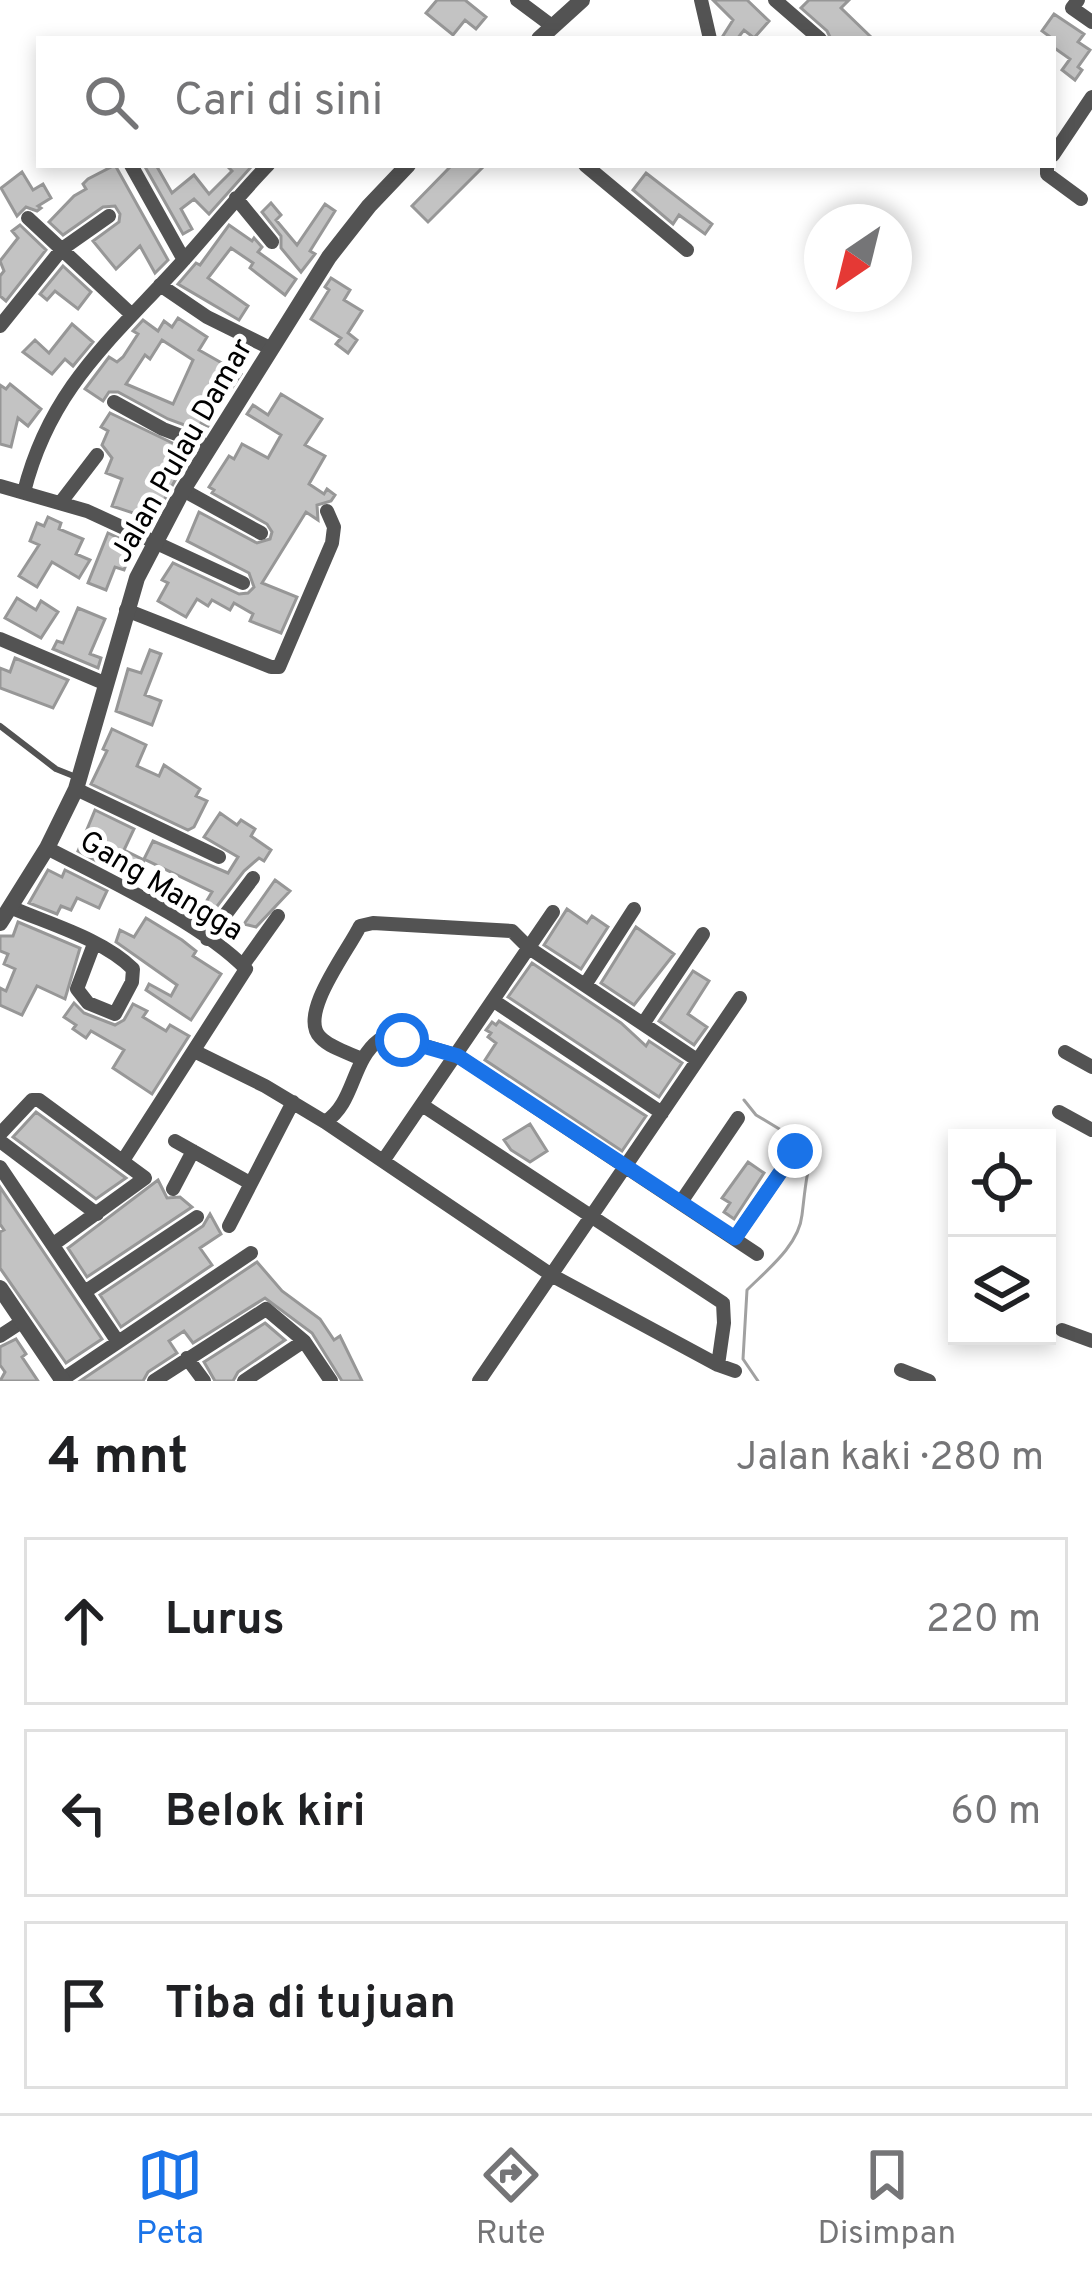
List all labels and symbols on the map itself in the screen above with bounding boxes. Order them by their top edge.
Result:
north arrow [804,204,912,312]
street label: Jalan Pulau Damar [104,332,262,570]
street label: Gang Mangga [72,824,249,951]
route start [375,1013,429,1067]
route end [768,1124,822,1178]

